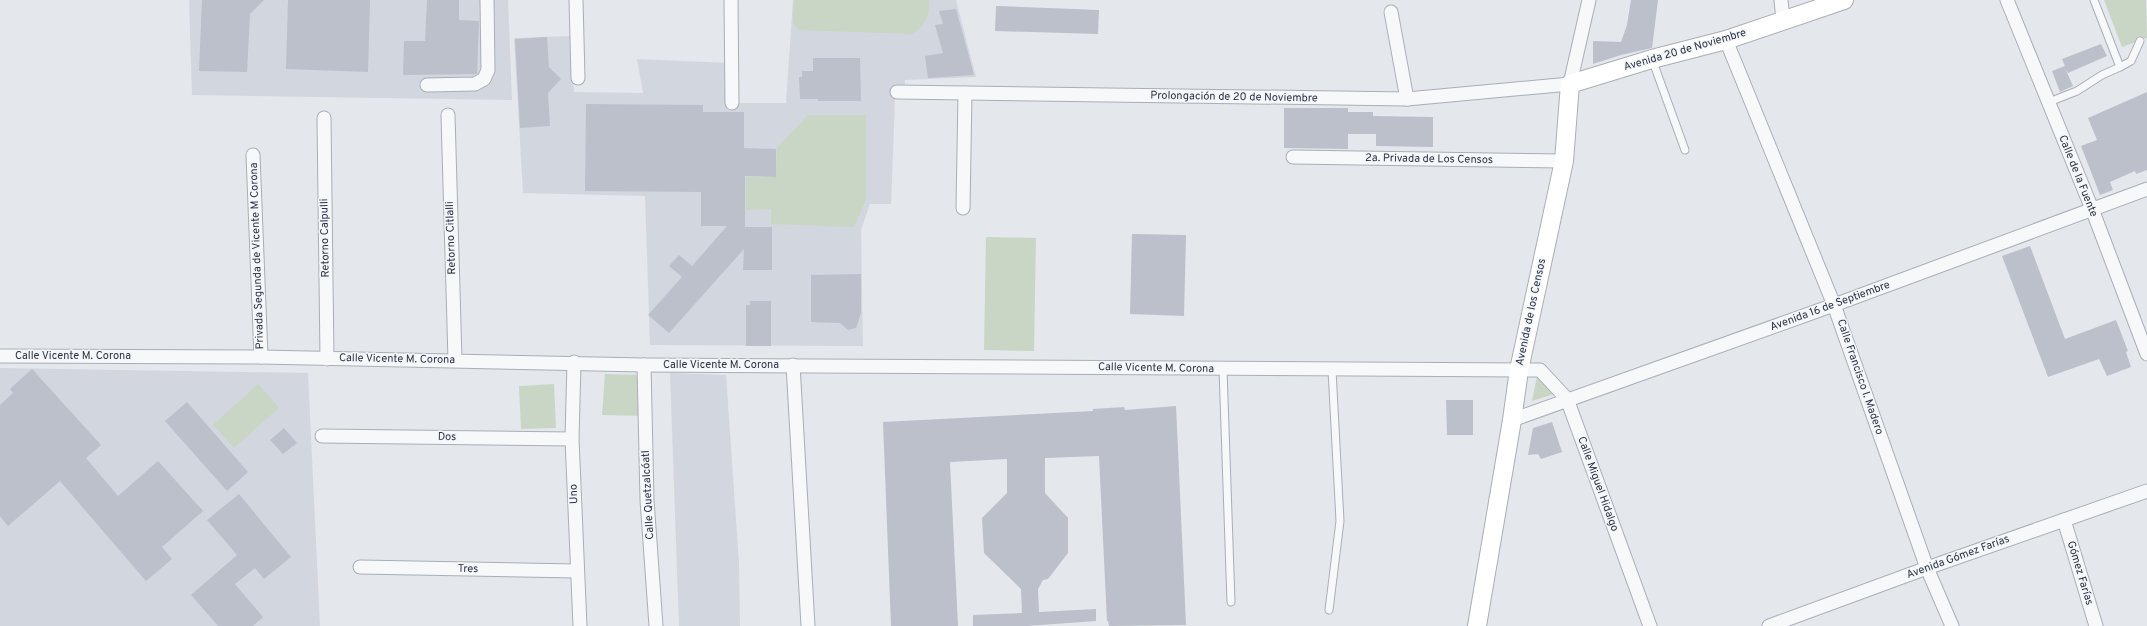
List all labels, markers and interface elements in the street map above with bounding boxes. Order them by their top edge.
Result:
street label: Avenida 20 de Noviembre [1622,26,1748,74]
street label: Prolongación de 20 de Noviembre [1150,89,1318,105]
street label: Calle de la Fuente [2055,133,2101,219]
street label: 2a. Privada de Los Censos [1365,151,1493,167]
street label: Privada Segunda de Vicente M Corona [247,162,267,350]
street label: Retorno Calpulli [317,198,333,278]
street label: Retorno Citlalli [443,201,459,275]
street label: Avenida de los Censos [1513,257,1549,367]
street label: Avenida 16 de Septiembre [1768,278,1892,334]
street label: Calle Francisco I. Madero [1834,317,1886,437]
street label: Calle Vicente M. Corona [15,349,131,363]
street label: Calle Vicente M. Corona [339,351,455,367]
street label: Calle Vicente M. Corona [663,358,779,372]
street label: Calle Vicente M. Corona [1098,360,1214,376]
street label: Dos [438,430,456,444]
street label: Calle Miguel Hidalgo [1574,435,1622,533]
street label: Calle Quetzalcóatl [639,450,657,540]
street label: Uno [567,484,581,504]
street label: Avenida Gómez Farías [1905,532,2011,582]
street label: Gómez Farías [2064,539,2096,607]
street label: Tres [458,562,478,576]

